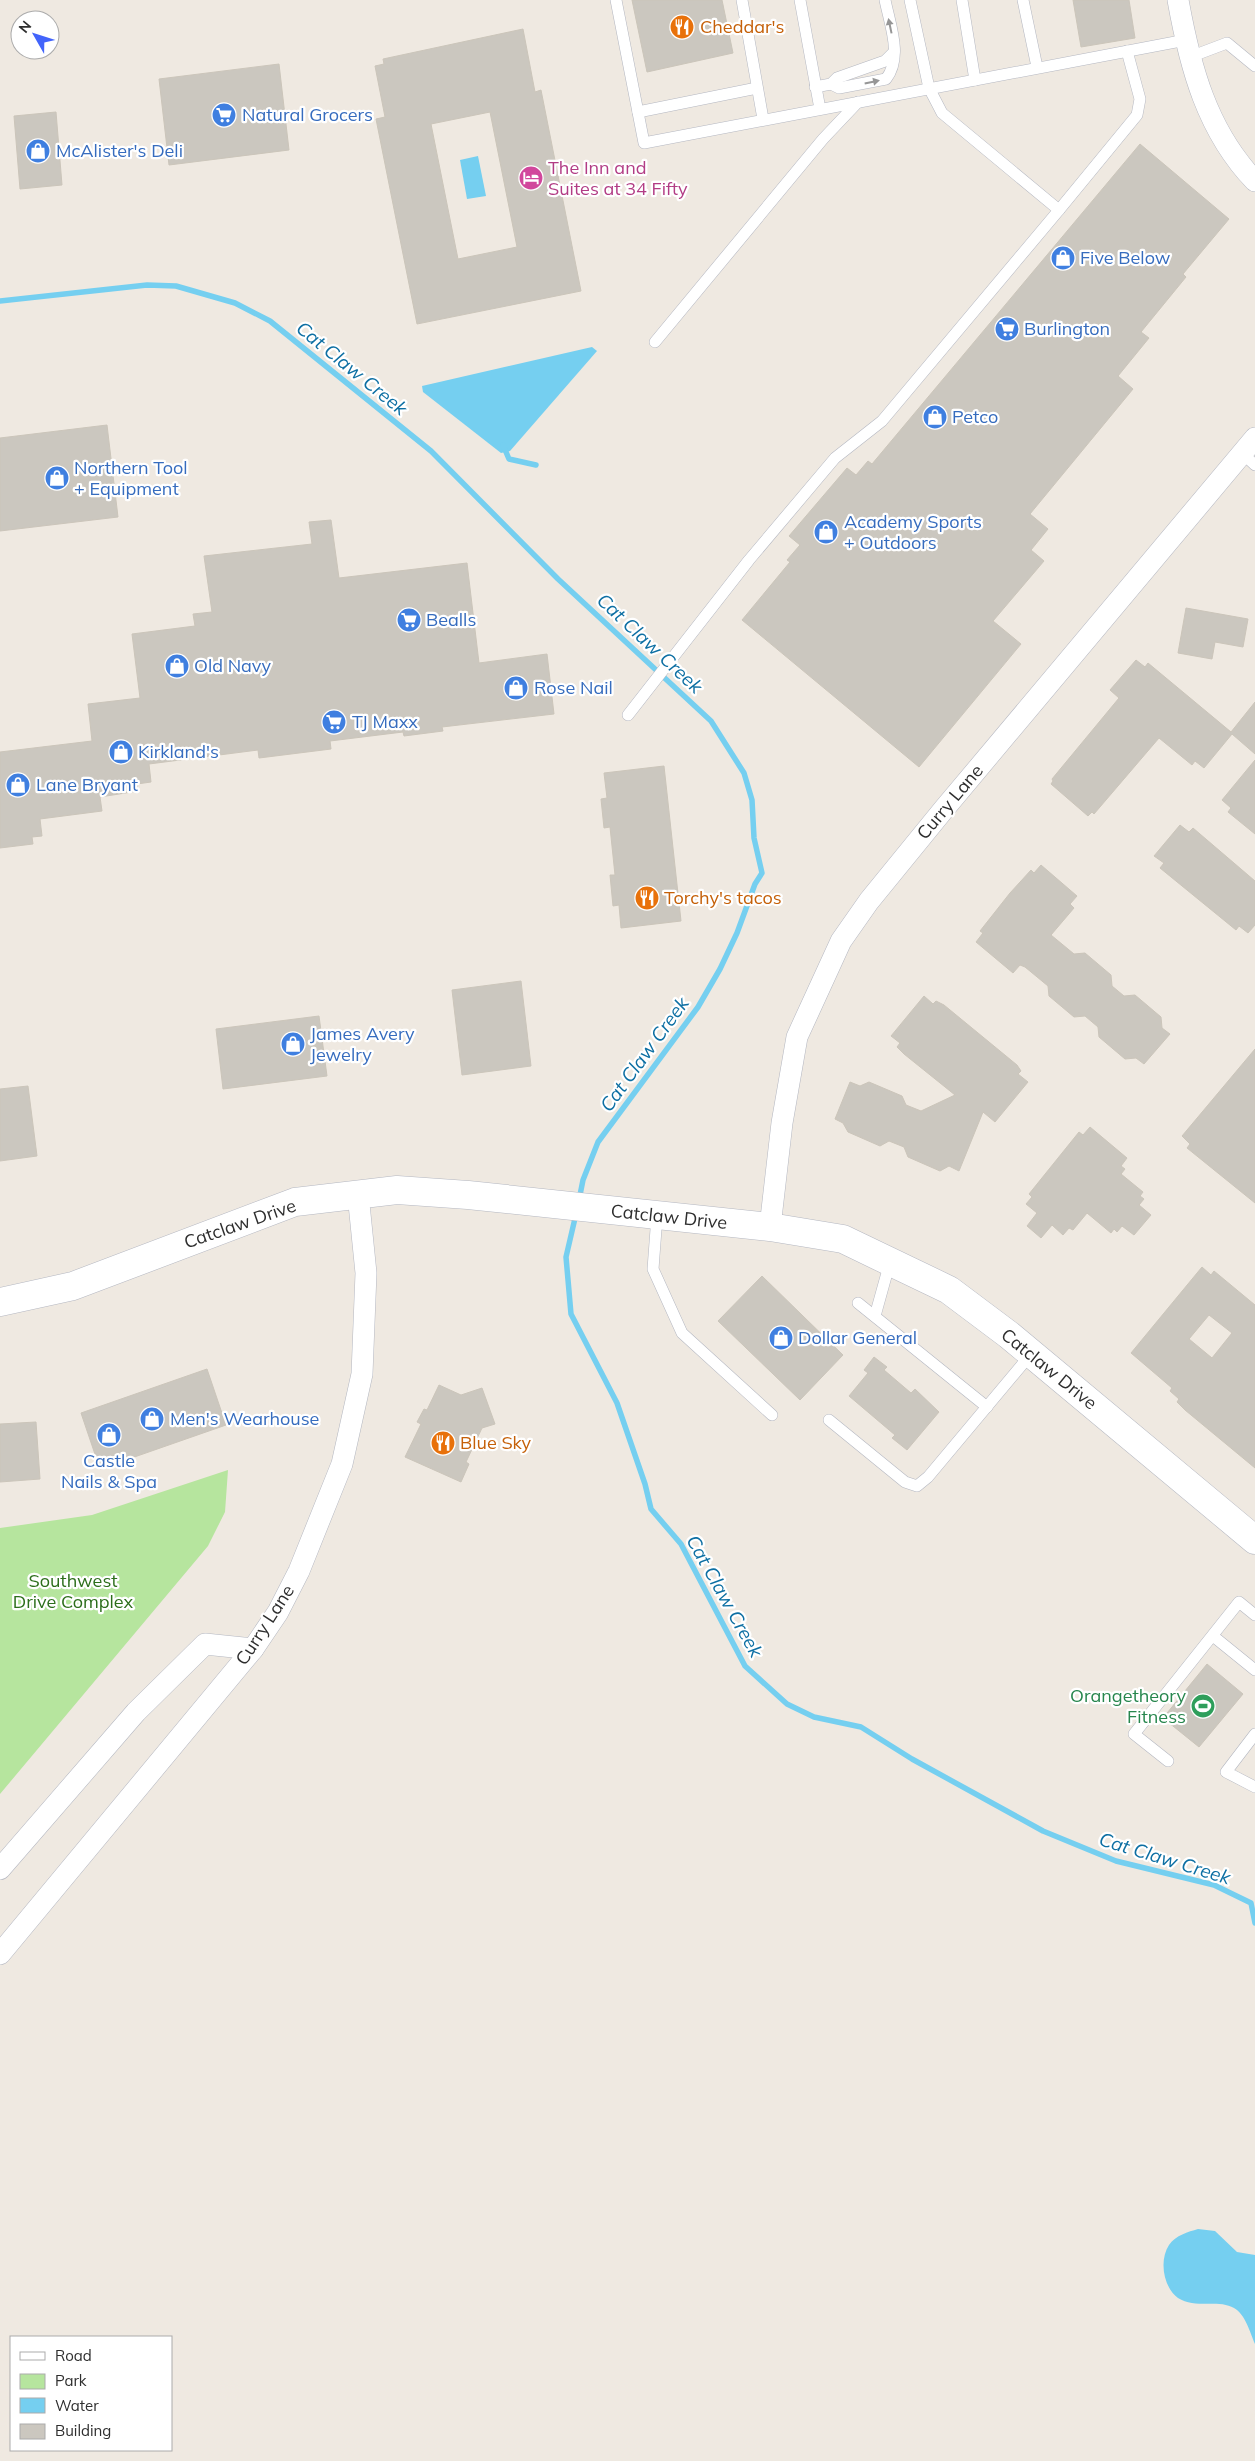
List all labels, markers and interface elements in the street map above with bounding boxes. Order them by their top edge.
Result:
north arrow [10,10,60,60]
restaurant icon: Cheddar's [669,14,695,40]
place label: Cheddar's [700,15,785,38]
text: N [15,17,35,37]
one-way arrow [886,18,894,34]
one-way arrow [865,77,881,85]
supermarket icon: Natural Grocers [211,102,237,128]
place label: Natural Grocers [242,103,373,126]
shop icon: McAlister's Deli [25,138,51,164]
place label: McAlister's Deli [56,139,183,162]
place label: The Inn and Suites at 34 Fifty [548,156,688,200]
hotel icon: The Inn and Suites at 34 Fifty [518,165,544,191]
shop icon: Five Below [1050,245,1076,271]
place label: Five Below [1080,246,1171,269]
water label: Cat Claw Creek [292,316,413,421]
supermarket icon: Burlington [994,316,1020,342]
place label: Burlington [1024,317,1110,340]
shop icon: Petco [922,404,948,430]
place label: Petco [952,405,998,428]
place label: Northern Tool + Equipment [74,456,188,500]
shop icon: Northern Tool + Equipment [44,465,70,491]
place label: Academy Sports + Outdoors [844,510,982,554]
shop icon: Academy Sports + Outdoors [813,519,839,545]
water label: Cat Claw Creek [592,588,709,699]
supermarket icon: Bealls [396,607,422,633]
place label: Bealls [426,608,476,631]
shop icon: Old Navy [164,653,190,679]
place label: Old Navy [194,654,272,677]
shop icon: Rose Nail [503,675,529,701]
place label: Rose Nail [534,676,613,699]
supermarket icon: TJ Maxx [321,709,347,735]
place label: TJ Maxx [352,710,418,733]
shop icon: Kirkland's [108,739,134,765]
place label: Kirkland's [138,740,219,763]
street label: Curry Lane [911,759,988,844]
shop icon: Lane Bryant [5,772,31,798]
place label: Lane Bryant [36,773,138,796]
restaurant icon: Torchy's tacos [634,885,660,911]
place label: Torchy's tacos [664,886,782,909]
water label: Cat Claw Creek [594,991,694,1116]
place label: James Avery Jewelry [310,1022,415,1066]
shop icon: James Avery Jewelry [280,1031,306,1057]
street label: Catclaw Drive [181,1194,299,1253]
street label: Catclaw Drive [610,1199,728,1234]
street label: Catclaw Drive [997,1323,1102,1414]
shop icon: Dollar General [768,1325,794,1351]
place label: Dollar General [798,1326,917,1349]
shop icon: Men's Wearhouse [139,1406,165,1432]
place label: Men's Wearhouse [170,1407,319,1430]
shop icon: Castle Nails & Spa [96,1422,122,1448]
restaurant icon: Blue Sky [430,1430,456,1456]
place label: Blue Sky [460,1431,532,1454]
place label: Castle Nails & Spa [61,1449,157,1493]
water label: Cat Claw Creek [681,1531,769,1662]
park label: Southwest Drive Complex [13,1569,134,1613]
street label: Curry Lane [230,1580,299,1669]
place label: Orangetheory Fitness [1070,1684,1186,1728]
sports icon: Orangetheory Fitness [1190,1693,1216,1719]
water label: Cat Claw Creek [1096,1827,1235,1890]
legend [10,2336,172,2451]
text: Road [55,2346,92,2365]
text: Park [55,2371,87,2390]
text: Water [55,2396,99,2415]
text: Building [55,2421,111,2440]

